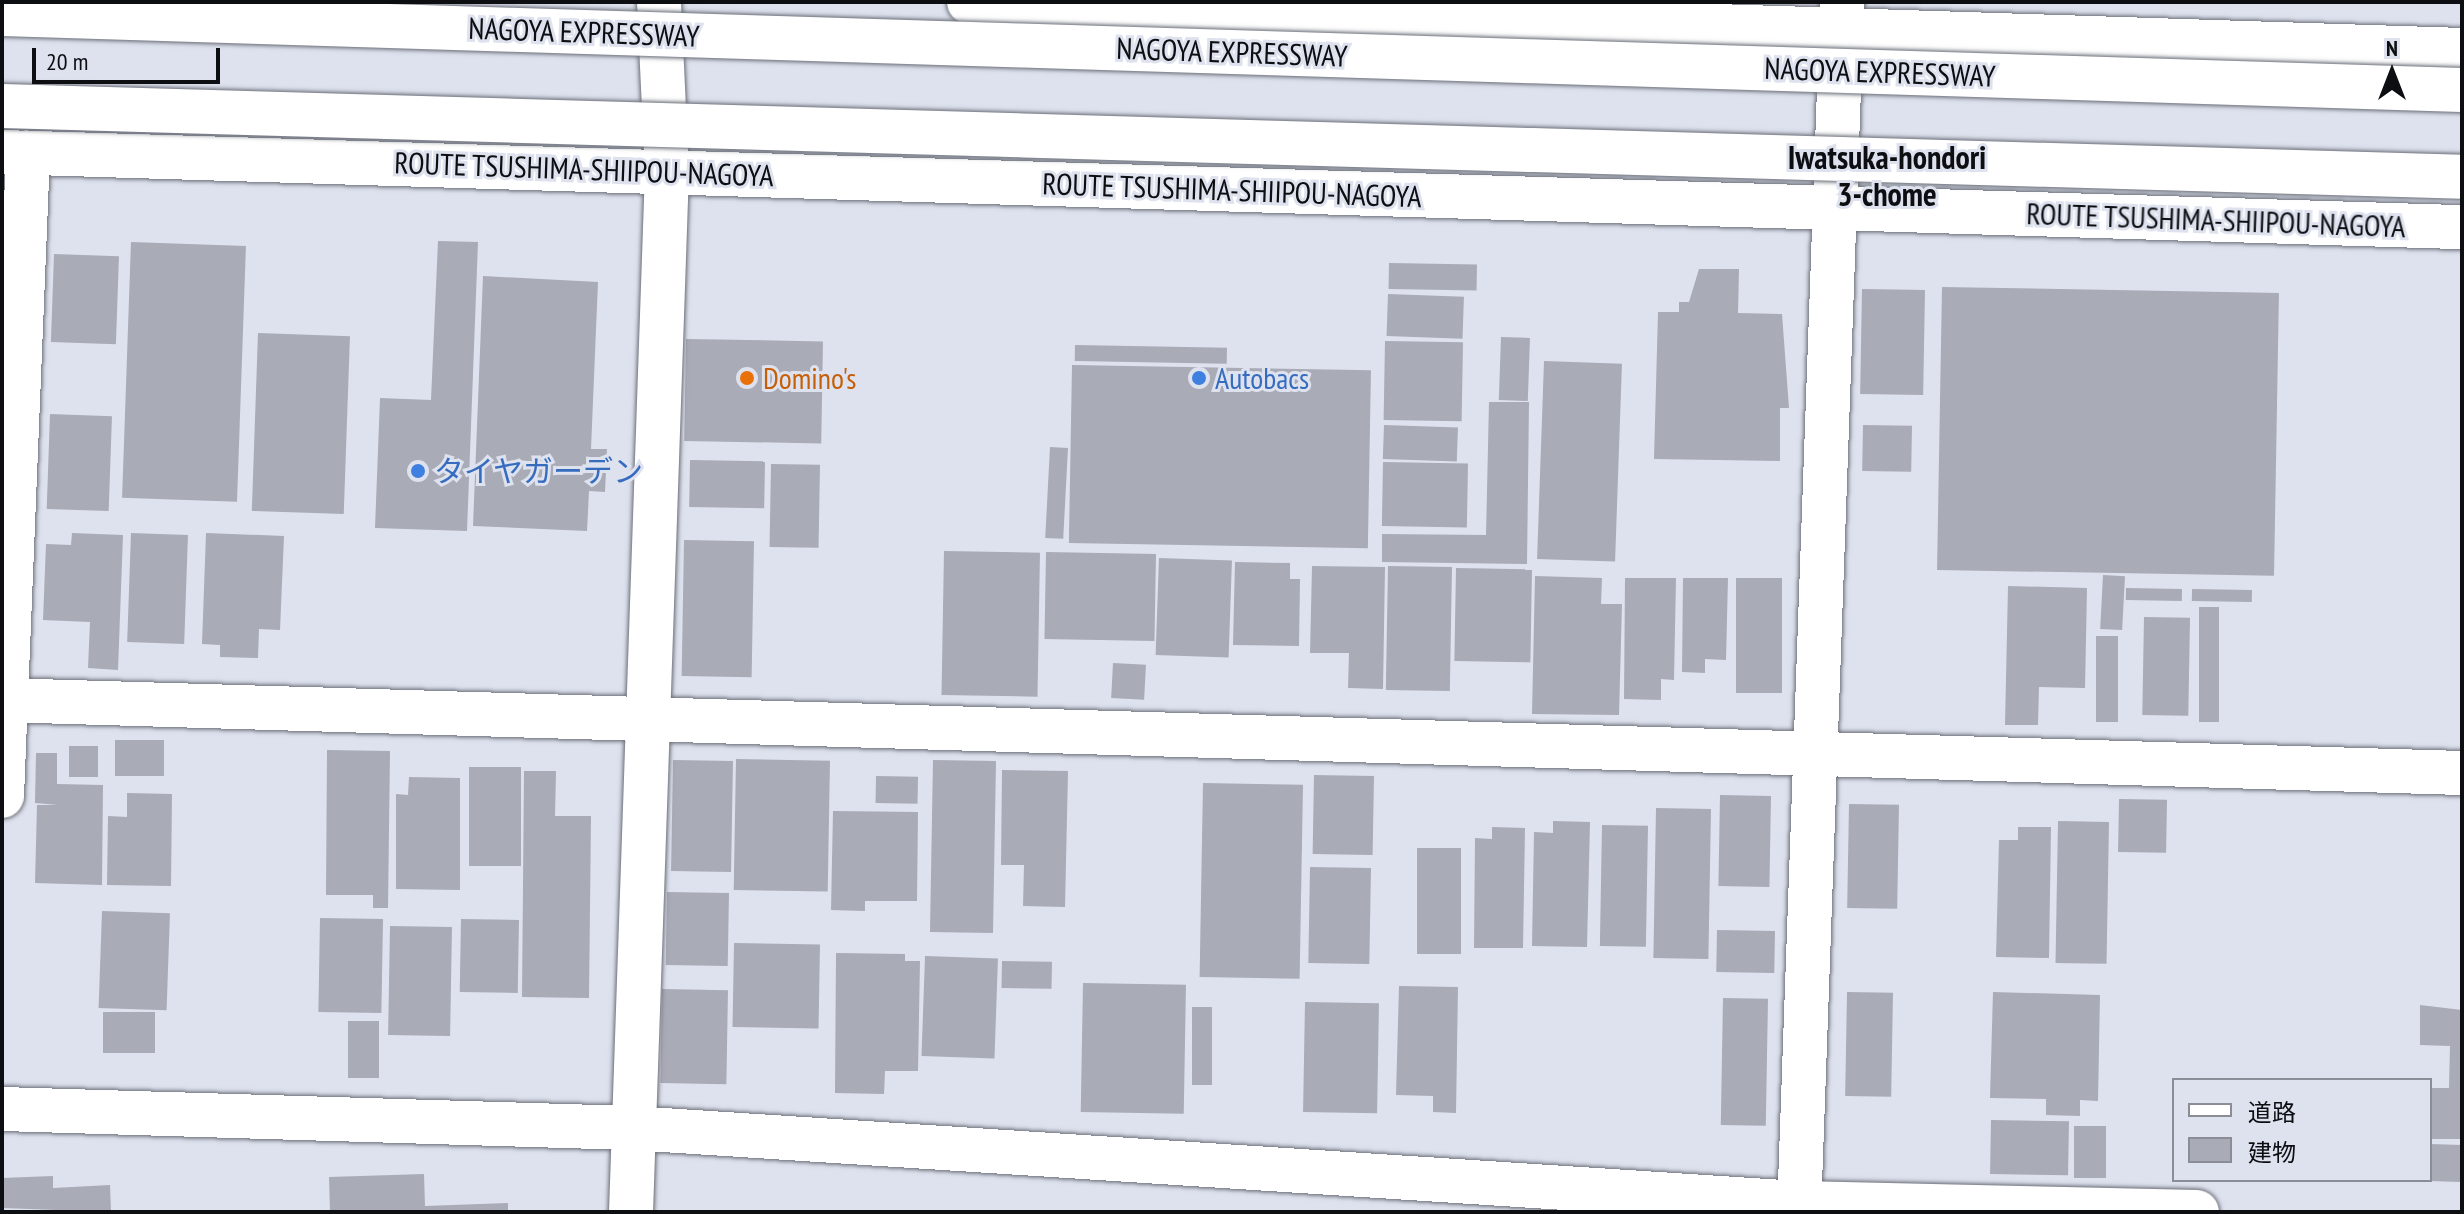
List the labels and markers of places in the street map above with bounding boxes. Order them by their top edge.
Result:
place label: Domino's [763,360,857,396]
place label: Autobacs [1215,360,1309,396]
marker: Domino's [738,369,756,387]
marker: Autobacs [1190,369,1208,387]
place label: タイヤガーデン [434,453,644,489]
marker: タイヤガーデン [409,462,427,480]

